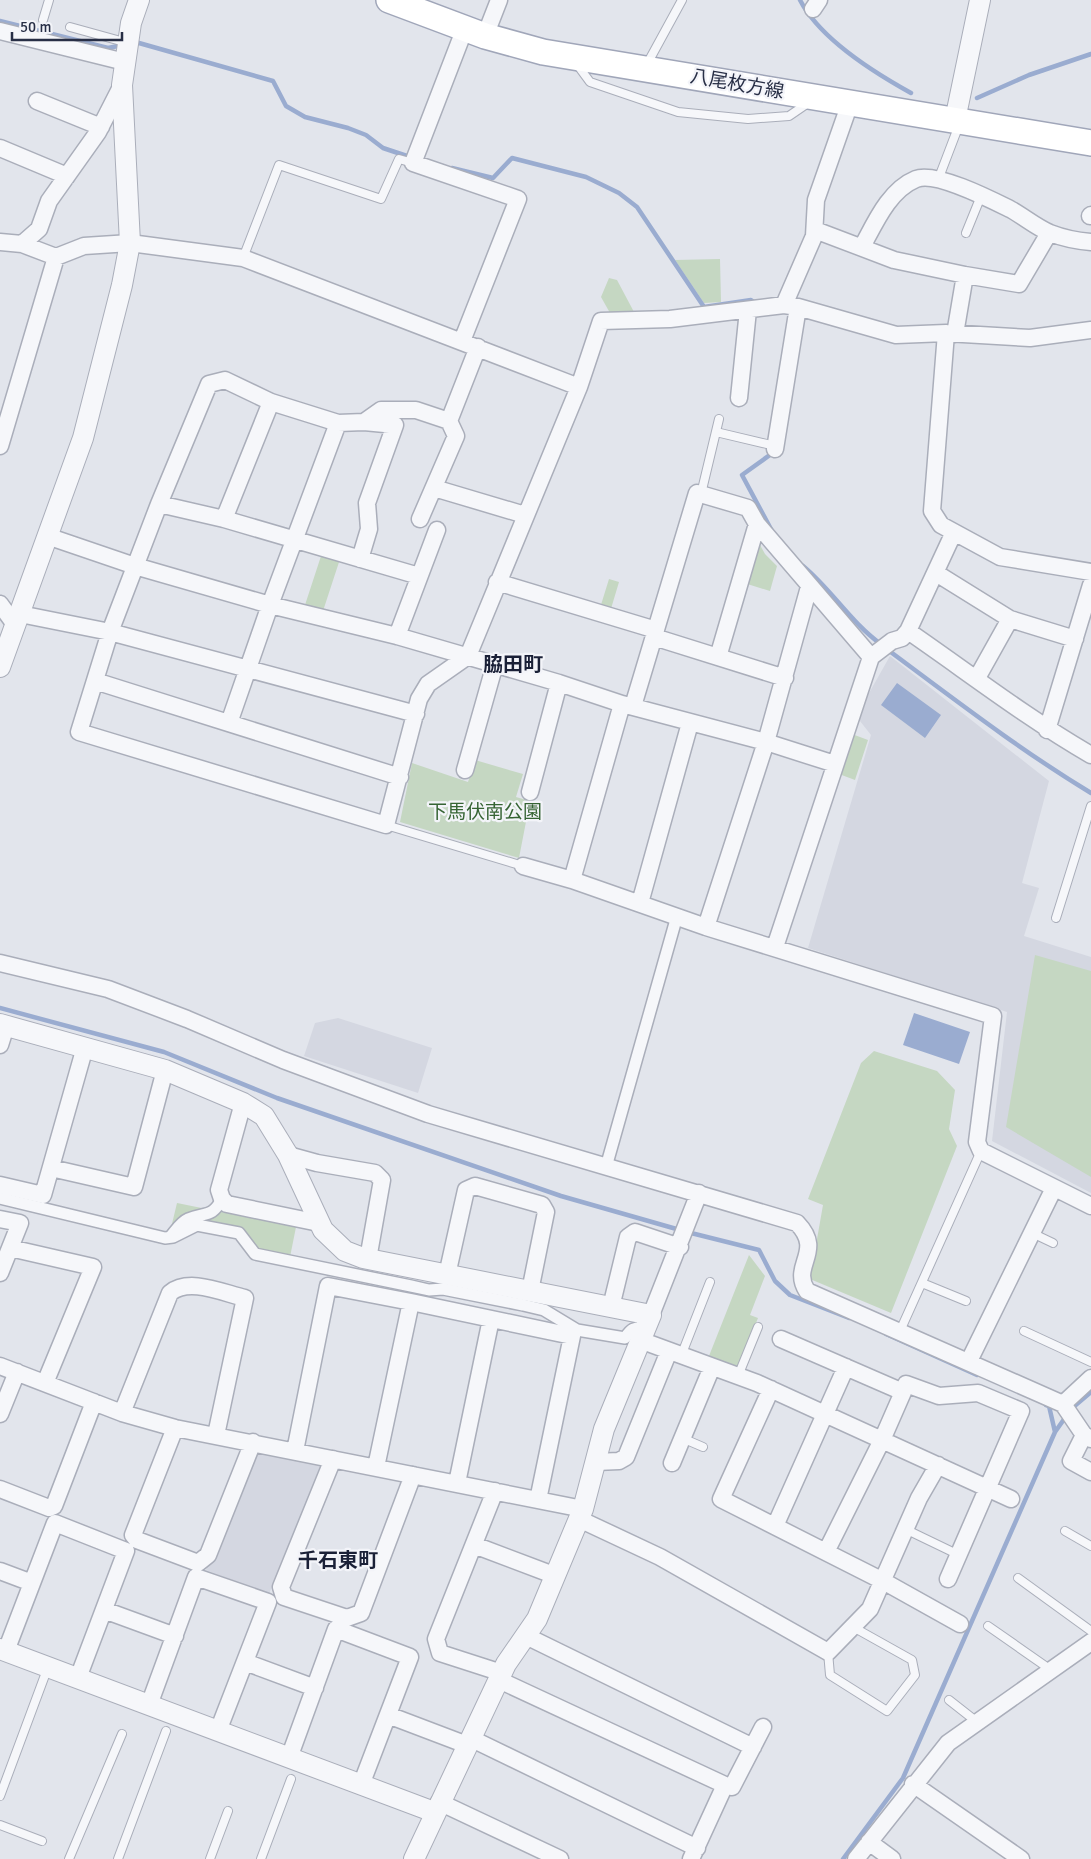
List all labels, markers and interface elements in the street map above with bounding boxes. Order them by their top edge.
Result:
scale bar [12,10,122,42]
text: 50 m [20,18,51,36]
street label: 八尾枚方線 [688,64,786,104]
district label: 脇田町 [483,652,543,677]
park label: 下馬伏南公園 [428,800,542,824]
district label: 千石東町 [298,1548,378,1573]

